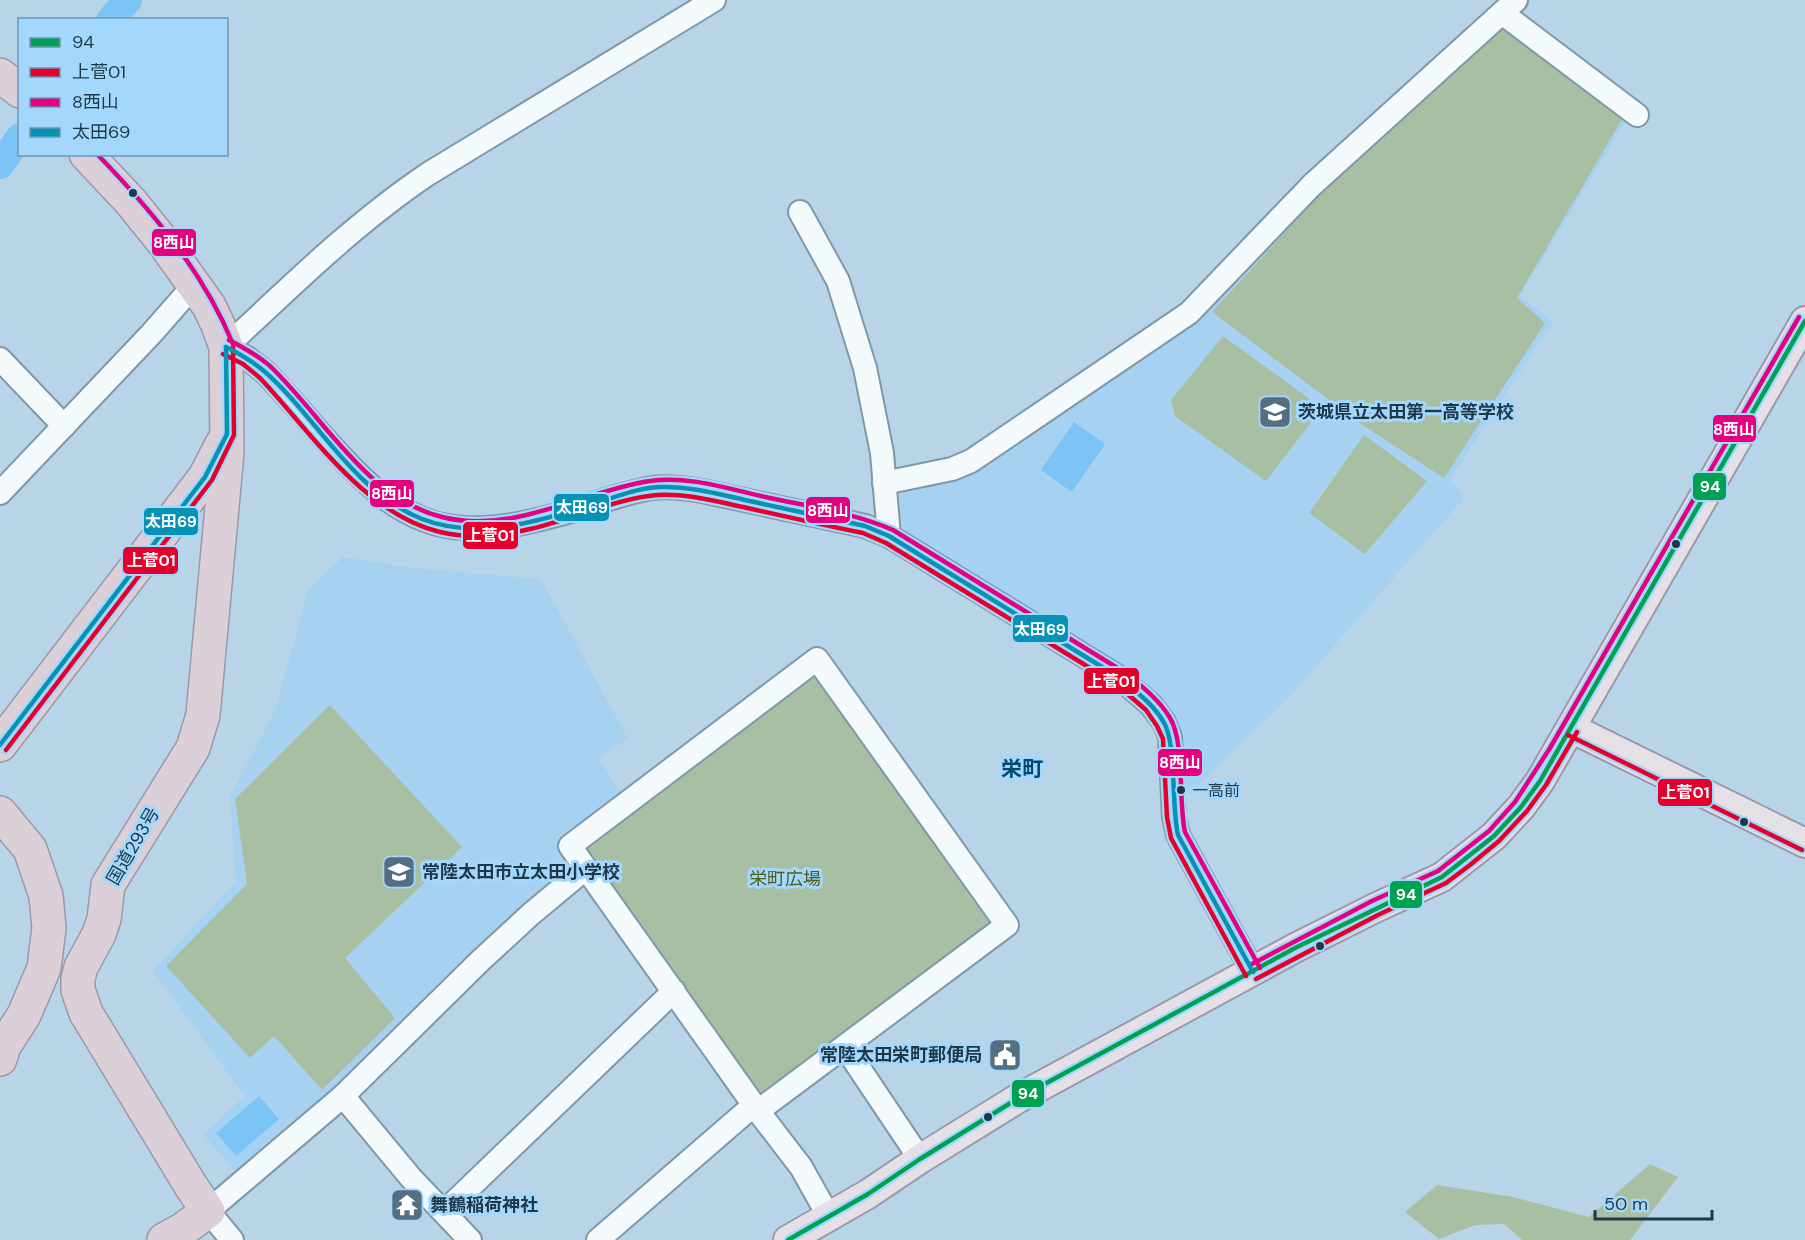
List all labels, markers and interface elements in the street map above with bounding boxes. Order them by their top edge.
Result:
legend [18,18,228,156]
text: 94 [72,30,94,54]
text: 上菅01 [72,60,126,84]
text: 8西山 [72,90,119,114]
text: 太田69 [72,120,130,144]
unlabelled marker [127,187,139,199]
line badge: 8西山 [151,228,197,257]
text: 8西山 [153,232,195,253]
school or university icon: 茨城県立太田第一高等学校 [1257,394,1293,430]
place label: 茨城県立太田第一高等学校 [1298,400,1514,424]
line badge: 8西山 [1712,414,1757,443]
text: 8西山 [1713,419,1755,440]
line badge: 94 [1692,472,1727,501]
text: 94 [1700,476,1720,497]
line badge: 8西山 [369,479,415,508]
text: 8西山 [371,483,413,504]
line badge: 太田69 [553,493,610,522]
line badge: 8西山 [805,496,851,524]
text: 太田69 [556,497,608,518]
text: 8西山 [807,500,849,521]
line badge: 太田69 [143,507,199,536]
text: 太田69 [145,511,197,532]
line badge: 上菅01 [462,521,519,550]
text: 上菅01 [465,525,515,546]
unlabelled marker [1670,538,1682,550]
line badge: 上菅01 [122,546,179,575]
text: 上菅01 [126,550,176,571]
line badge: 太田69 [1012,614,1069,643]
text: 太田69 [1014,619,1066,640]
line badge: 上菅01 [1083,667,1140,695]
text: 上菅01 [1086,671,1136,692]
line badge: 8西山 [1157,748,1203,777]
text: 8西山 [1159,752,1201,773]
district label: 栄町 [1001,755,1043,783]
line badge: 上菅01 [1657,778,1713,807]
place label: 一高前 [1192,780,1240,801]
text: 上菅01 [1660,782,1710,803]
marker: 一高前 [1175,784,1187,796]
street label: 国道293号 [101,803,165,889]
unlabelled marker [1738,816,1750,828]
school or university icon: 常陸太田市立太田小学校 [381,854,417,890]
place label: 常陸太田市立太田小学校 [422,860,620,884]
park label: 栄町広場 [749,867,821,891]
line badge: 94 [1389,880,1423,909]
text: 94 [1396,884,1416,905]
unlabelled marker [1314,940,1326,952]
public building icon: 常陸太田栄町郵便局 [987,1037,1023,1073]
place label: 常陸太田栄町郵便局 [820,1043,982,1067]
line badge: 94 [1011,1079,1045,1108]
text: 94 [1018,1083,1038,1104]
unlabelled marker [982,1111,994,1123]
scale bar [1595,1183,1712,1221]
temple icon: 舞鶴稲荷神社 [389,1187,425,1223]
text: 50 m [1604,1192,1648,1216]
place label: 舞鶴稲荷神社 [430,1193,538,1217]

